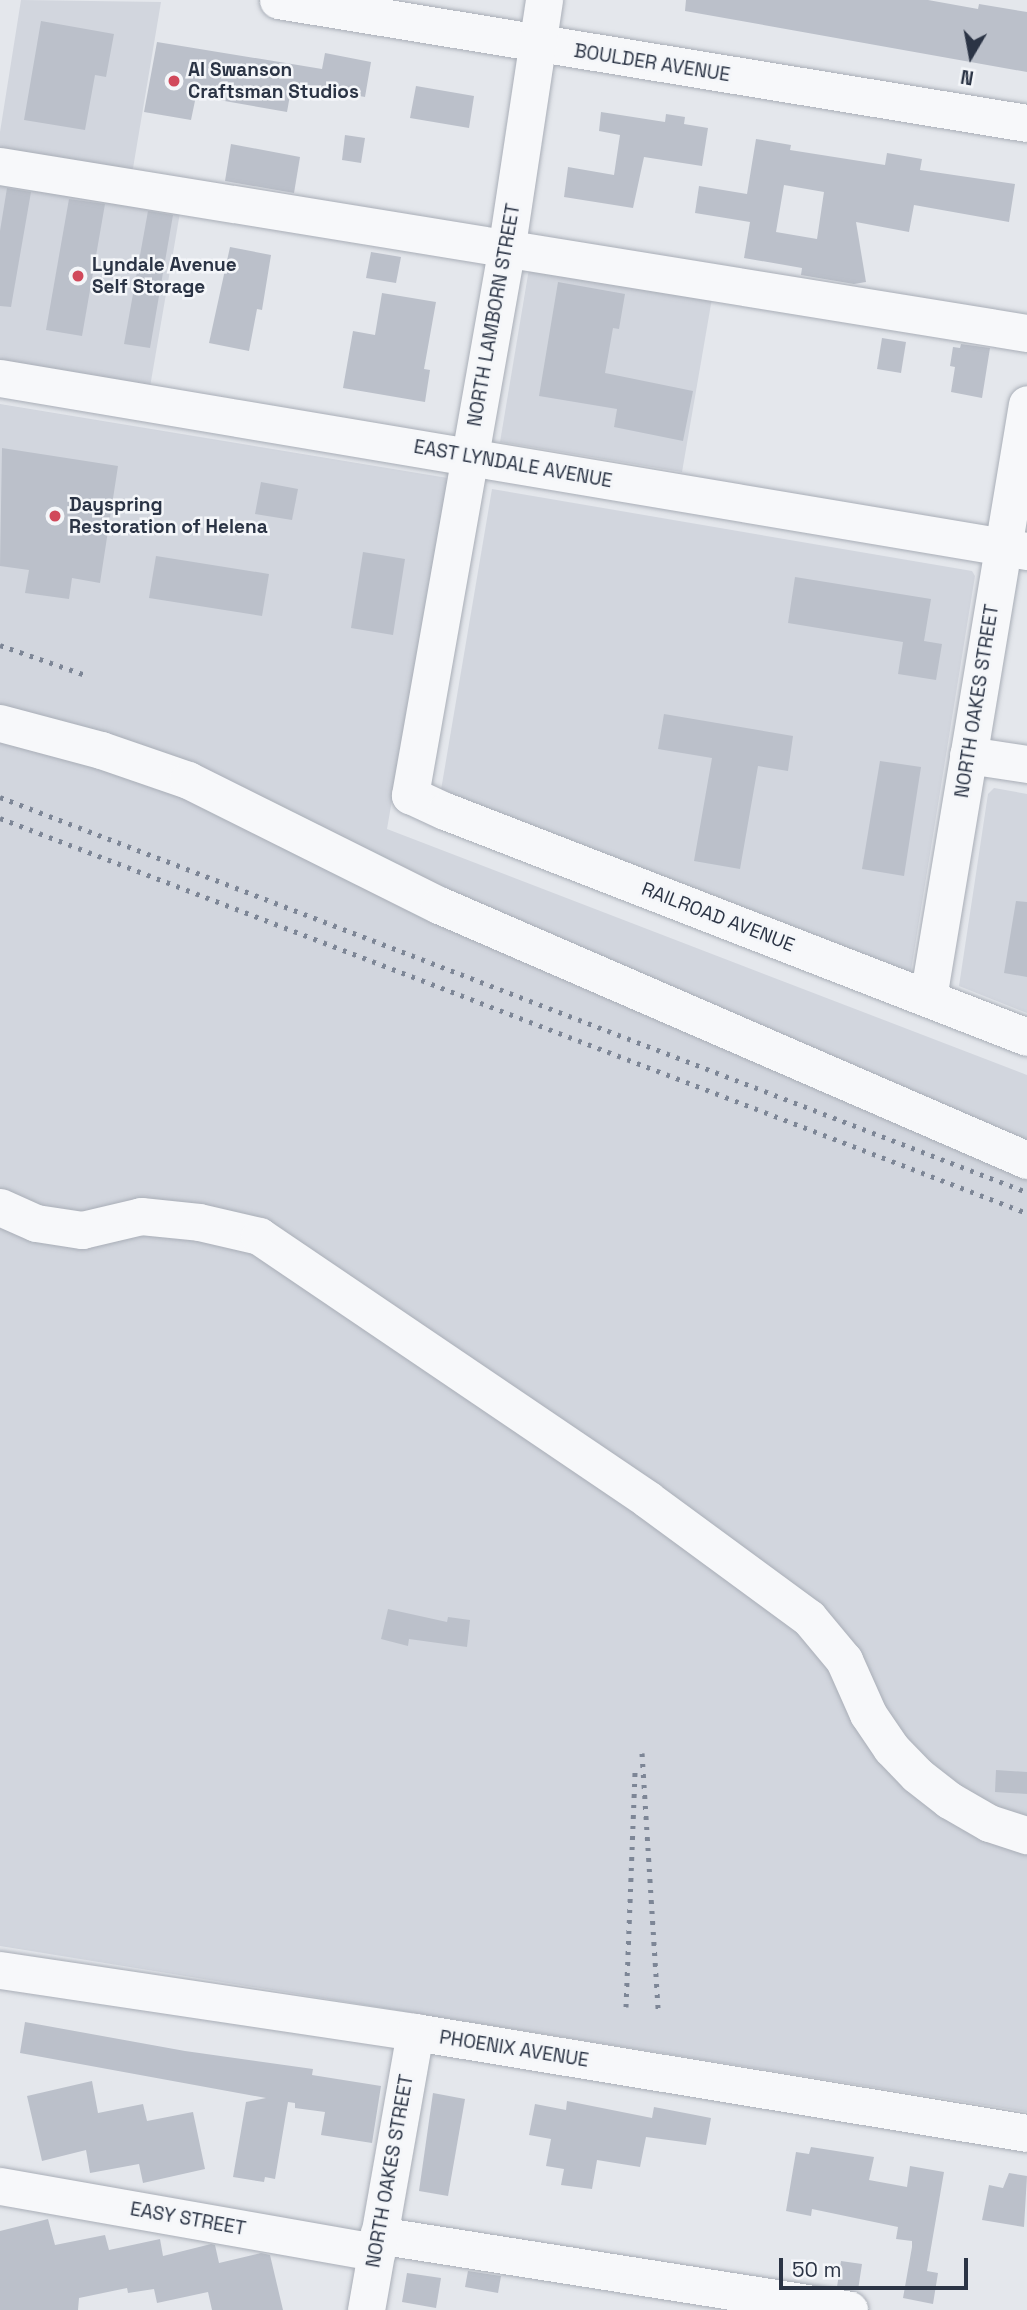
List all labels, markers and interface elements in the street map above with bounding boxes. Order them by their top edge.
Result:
north arrow [936,21,1006,91]
street label: BOULDER AVENUE [572,39,732,87]
place label: Al Swanson Craftsman Studios [188,59,359,103]
text: N [959,64,976,91]
marker: Al Swanson Craftsman Studios [166,73,182,89]
street label: NORTH LAMBORN STREET [463,202,525,428]
place label: Lyndale Avenue Self Storage [92,254,237,298]
marker: Lyndale Avenue Self Storage [70,268,86,284]
street label: EAST LYNDALE AVENUE [412,435,614,493]
place label: Dayspring Restoration of Helena [69,494,268,538]
marker: Dayspring Restoration of Helena [47,508,63,524]
street label: NORTH OAKES STREET [950,603,1004,799]
street label: RAILROAD AVENUE [638,877,798,957]
street label: PHOENIX AVENUE [438,2026,590,2072]
street label: NORTH OAKES STREET [362,2073,418,2269]
street label: EASY STREET [128,2198,248,2240]
scale bar [782,2244,971,2288]
text: 50 m [792,2256,842,2283]

